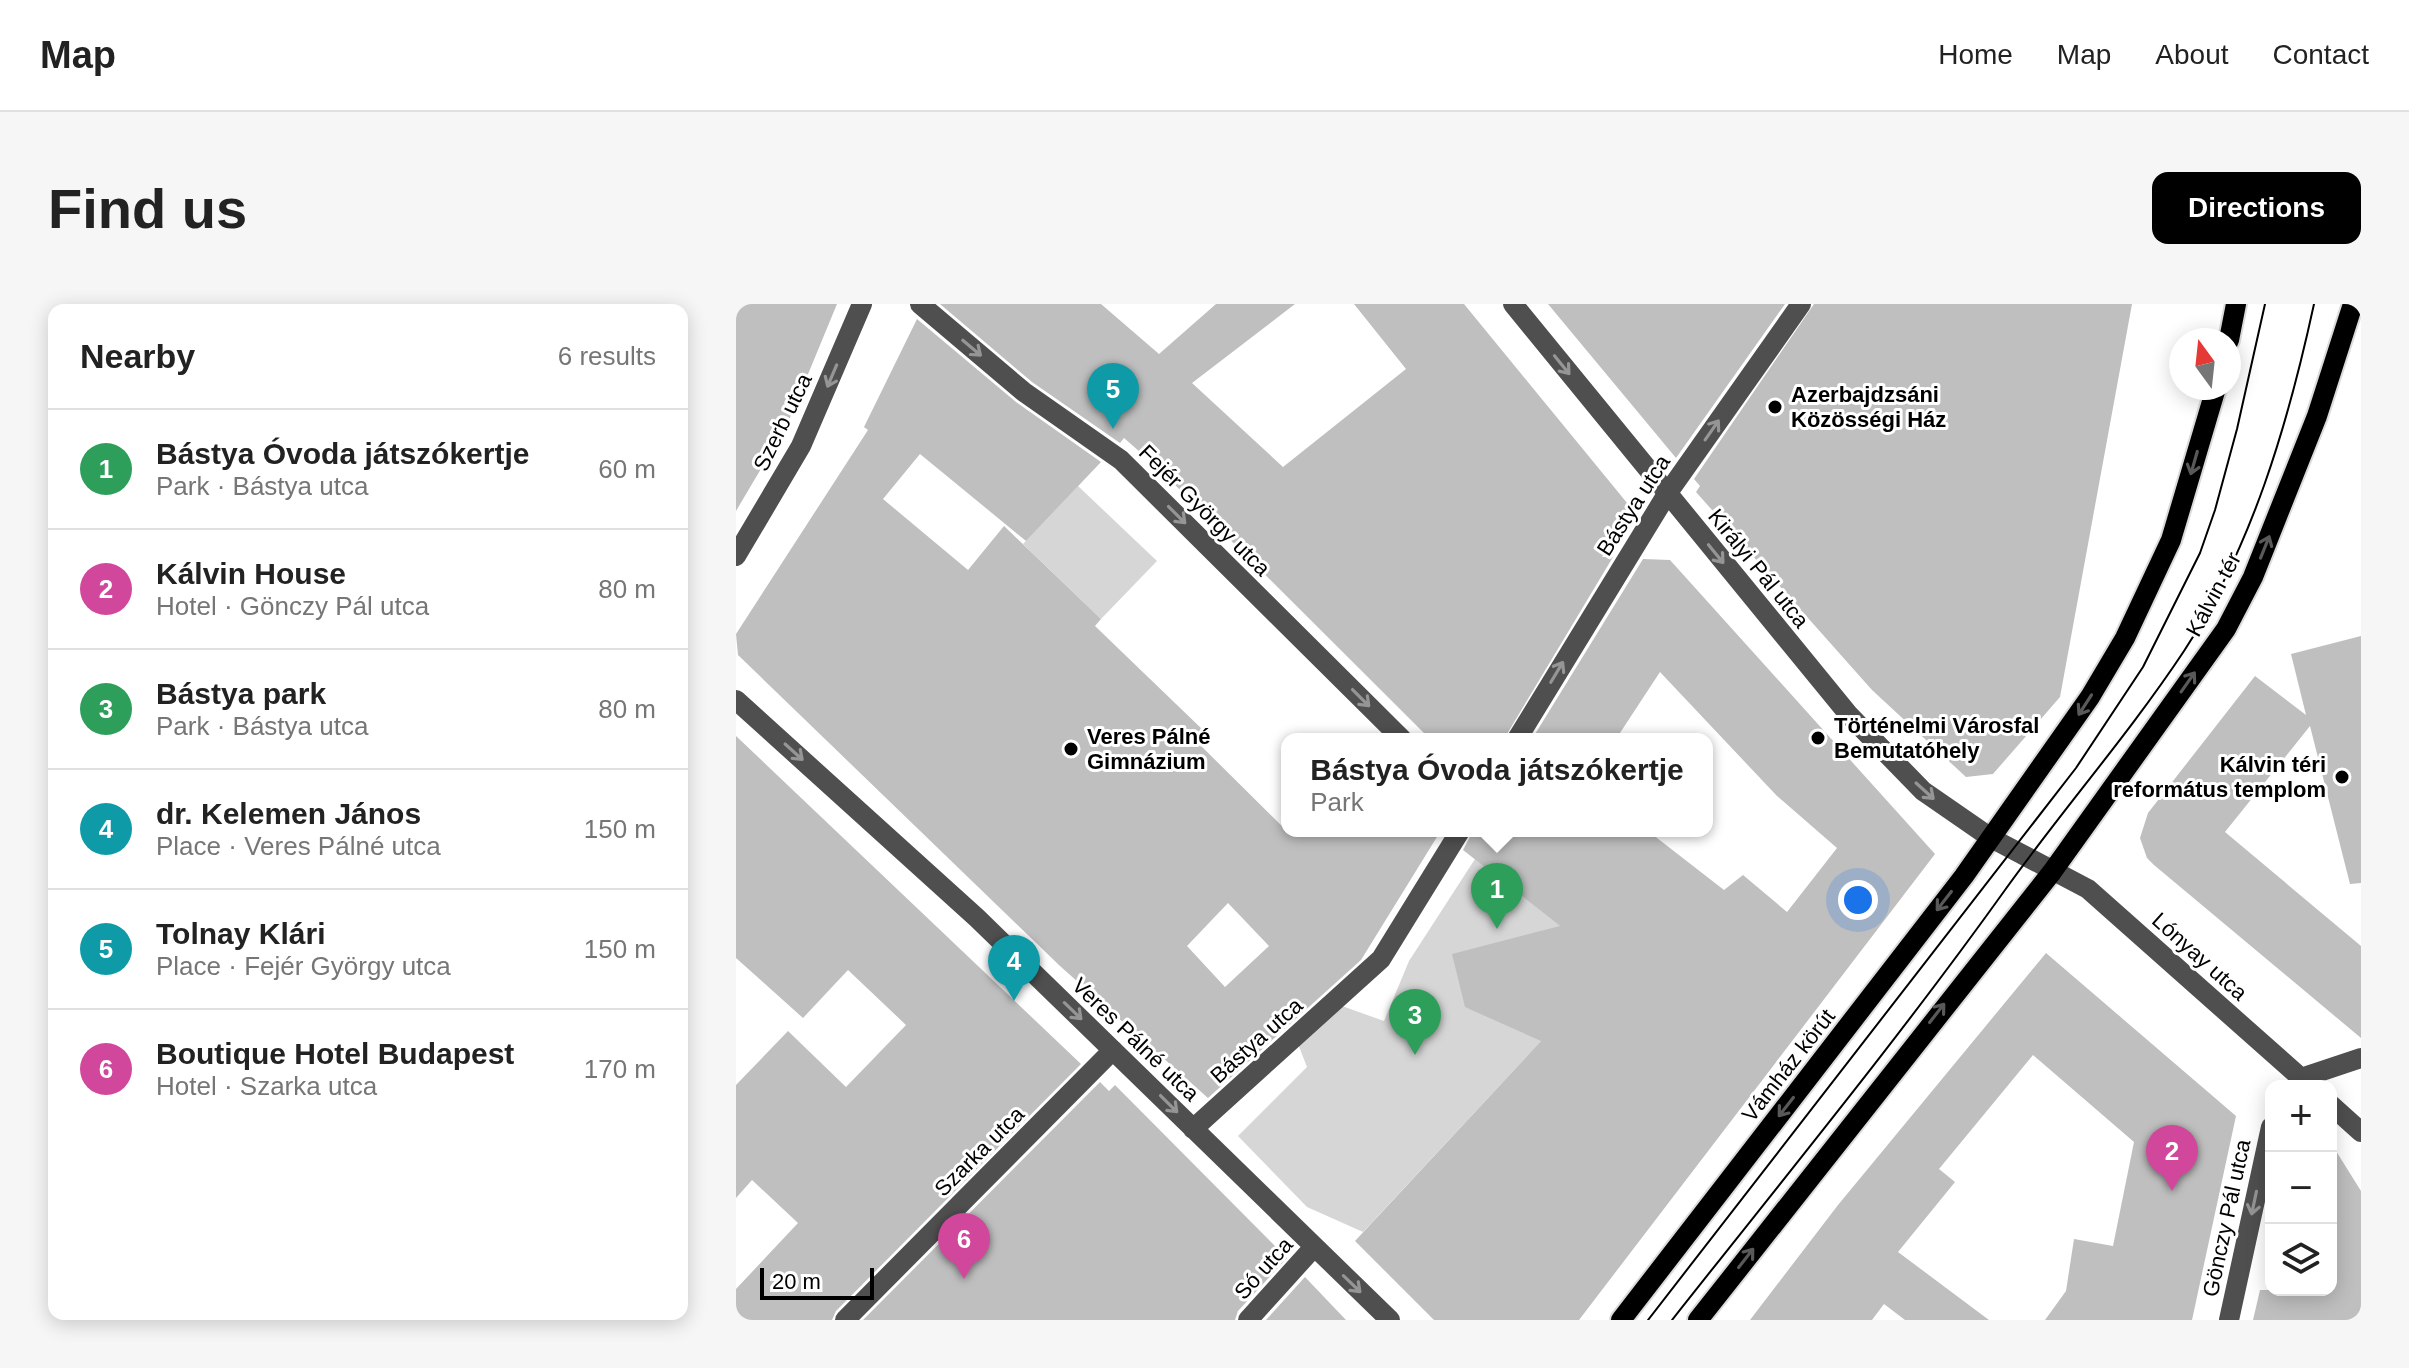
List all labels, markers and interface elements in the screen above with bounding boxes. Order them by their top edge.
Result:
text: Map [40,34,116,76]
text: Home [1938,39,2013,70]
text: Map [2057,39,2111,70]
text: About [2155,39,2229,70]
text: Contact [2273,39,2369,70]
button: Directions [2152,172,2361,244]
text: Find us [48,177,247,240]
north arrow [2169,328,2241,400]
text: Nearby [80,337,195,375]
one-way arrow [962,339,982,357]
text: 6 results [558,341,656,371]
one-way arrow [1553,354,1571,374]
one-way arrow [823,363,838,388]
pin: 5 [1087,363,1139,429]
street label: Szerb utca [748,369,817,475]
place label: Azerbajdzsáni Közösségi Ház [1791,382,1946,432]
marker: Azerbajdzsáni Közösségi Ház [1766,398,1784,416]
one-way arrow [1703,420,1720,441]
text: Bástya Óvoda játszókertje [156,437,530,470]
street label: Fejér György utca [1134,440,1276,582]
one-way arrow [2185,449,2200,475]
street label: Bástya utca [1592,450,1676,560]
text: 1 [99,454,113,484]
text: 60 m [598,454,656,484]
text: Park · Bástya utca [156,471,368,501]
street label: Királyi Pál utca [1703,504,1815,633]
one-way arrow [1167,505,1186,524]
one-way arrow [2259,535,2273,560]
one-way arrow [1707,543,1725,564]
street label: Kálvin tér [2181,548,2246,641]
text: Kálvin House [156,557,346,590]
text: 2 [99,574,113,604]
text: 80 m [598,574,656,604]
text: Hotel · Gönczy Pál utca [156,591,429,621]
one-way arrow [1550,661,1566,684]
one-way arrow [2180,672,2196,694]
text: Bástya park [156,677,326,710]
one-way arrow [1351,688,1370,707]
one-way arrow [2076,693,2092,716]
text: 3 [99,694,113,724]
text: 80 m [598,694,656,724]
text: Park · Bástya utca [156,711,368,741]
place label: Történelmi Városfal Bemutatóhely [1834,713,2039,763]
place label: Veres Pálné Gimnázium [1087,724,1211,774]
marker: Történelmi Városfal Bemutatóhely [1809,729,1827,747]
popup [1281,733,1713,837]
marker: Veres Pálné Gimnázium [1062,740,1080,758]
one-way arrow [783,743,803,761]
place label: Kálvin téri református templom [2113,752,2326,802]
text: Bástya Óvoda játszókertje [1310,753,1684,786]
marker: Kálvin téri református templom [2333,768,2351,786]
one-way arrow [1914,781,1934,799]
text: Park [1310,787,1364,817]
text: dr. Kelemen János [156,797,421,830]
text: 4 [99,814,113,844]
text: 150 m [584,814,656,844]
text: Place · Veres Pálné utca [156,831,441,861]
pin: 1 [1471,863,1523,929]
your location [1838,880,1878,920]
one-way arrow [1936,890,1953,911]
street label: Lónyay utca [2147,907,2253,1006]
text: Tolnay Klári [156,917,325,950]
text: 5 [99,934,113,964]
text: 150 m [584,934,656,964]
pin: 4 [988,935,1040,1001]
text: Place · Fejér György utca [156,951,451,981]
street label: Veres Pálné utca [1067,973,1205,1107]
pin: 3 [1389,989,1441,1055]
street label: Bástya utca [1205,992,1308,1088]
one-way arrow [1063,1001,1082,1020]
one-way arrow [1928,1003,1946,1024]
street label: Vámház körút [1737,1004,1840,1126]
text: Boutique Hotel Budapest [156,1037,514,1070]
text: 6 [99,1054,113,1084]
text: 170 m [584,1054,656,1084]
text: Hotel · Szarka utca [156,1071,377,1101]
map controls [2265,1080,2337,1296]
button: + [2265,1080,2337,1152]
one-way arrow [1159,1095,1179,1114]
one-way arrow [1777,1096,1794,1117]
street label: Szarka utca [929,1101,1030,1201]
pin: 2 [2146,1125,2198,1191]
street label: Gönczy Pál utca [2198,1136,2256,1299]
button: − [2265,1152,2337,1224]
one-way arrow [2246,1190,2261,1216]
pin: 6 [938,1213,990,1279]
button: layers [2265,1224,2337,1296]
street label: Só utca [1229,1232,1298,1304]
one-way arrow [1737,1248,1754,1269]
scale bar [760,1264,874,1300]
text: 20 m [772,1269,821,1294]
one-way arrow [1342,1274,1362,1293]

